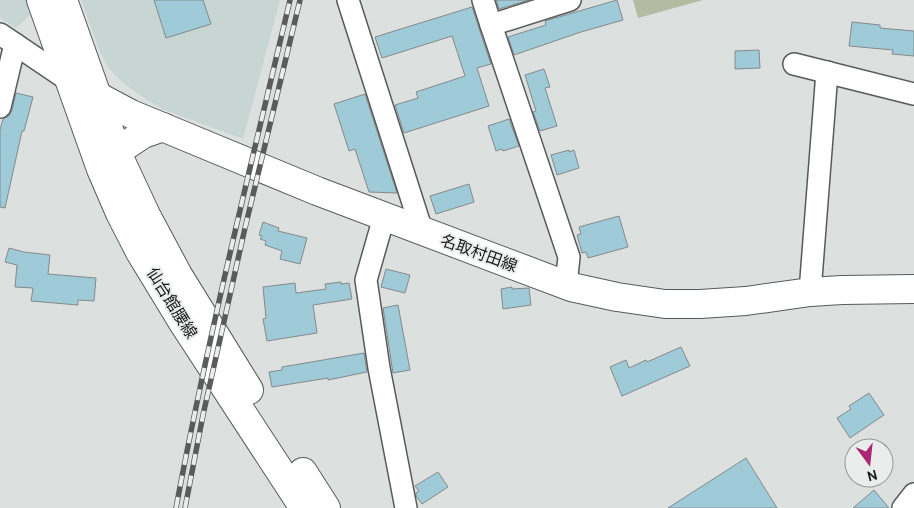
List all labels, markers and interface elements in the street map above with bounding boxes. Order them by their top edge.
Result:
street label: 名取村田線 [438,230,520,276]
street label: 仙台館腰線 [143,264,201,342]
north arrow [844,438,894,488]
text: N [865,466,879,486]

